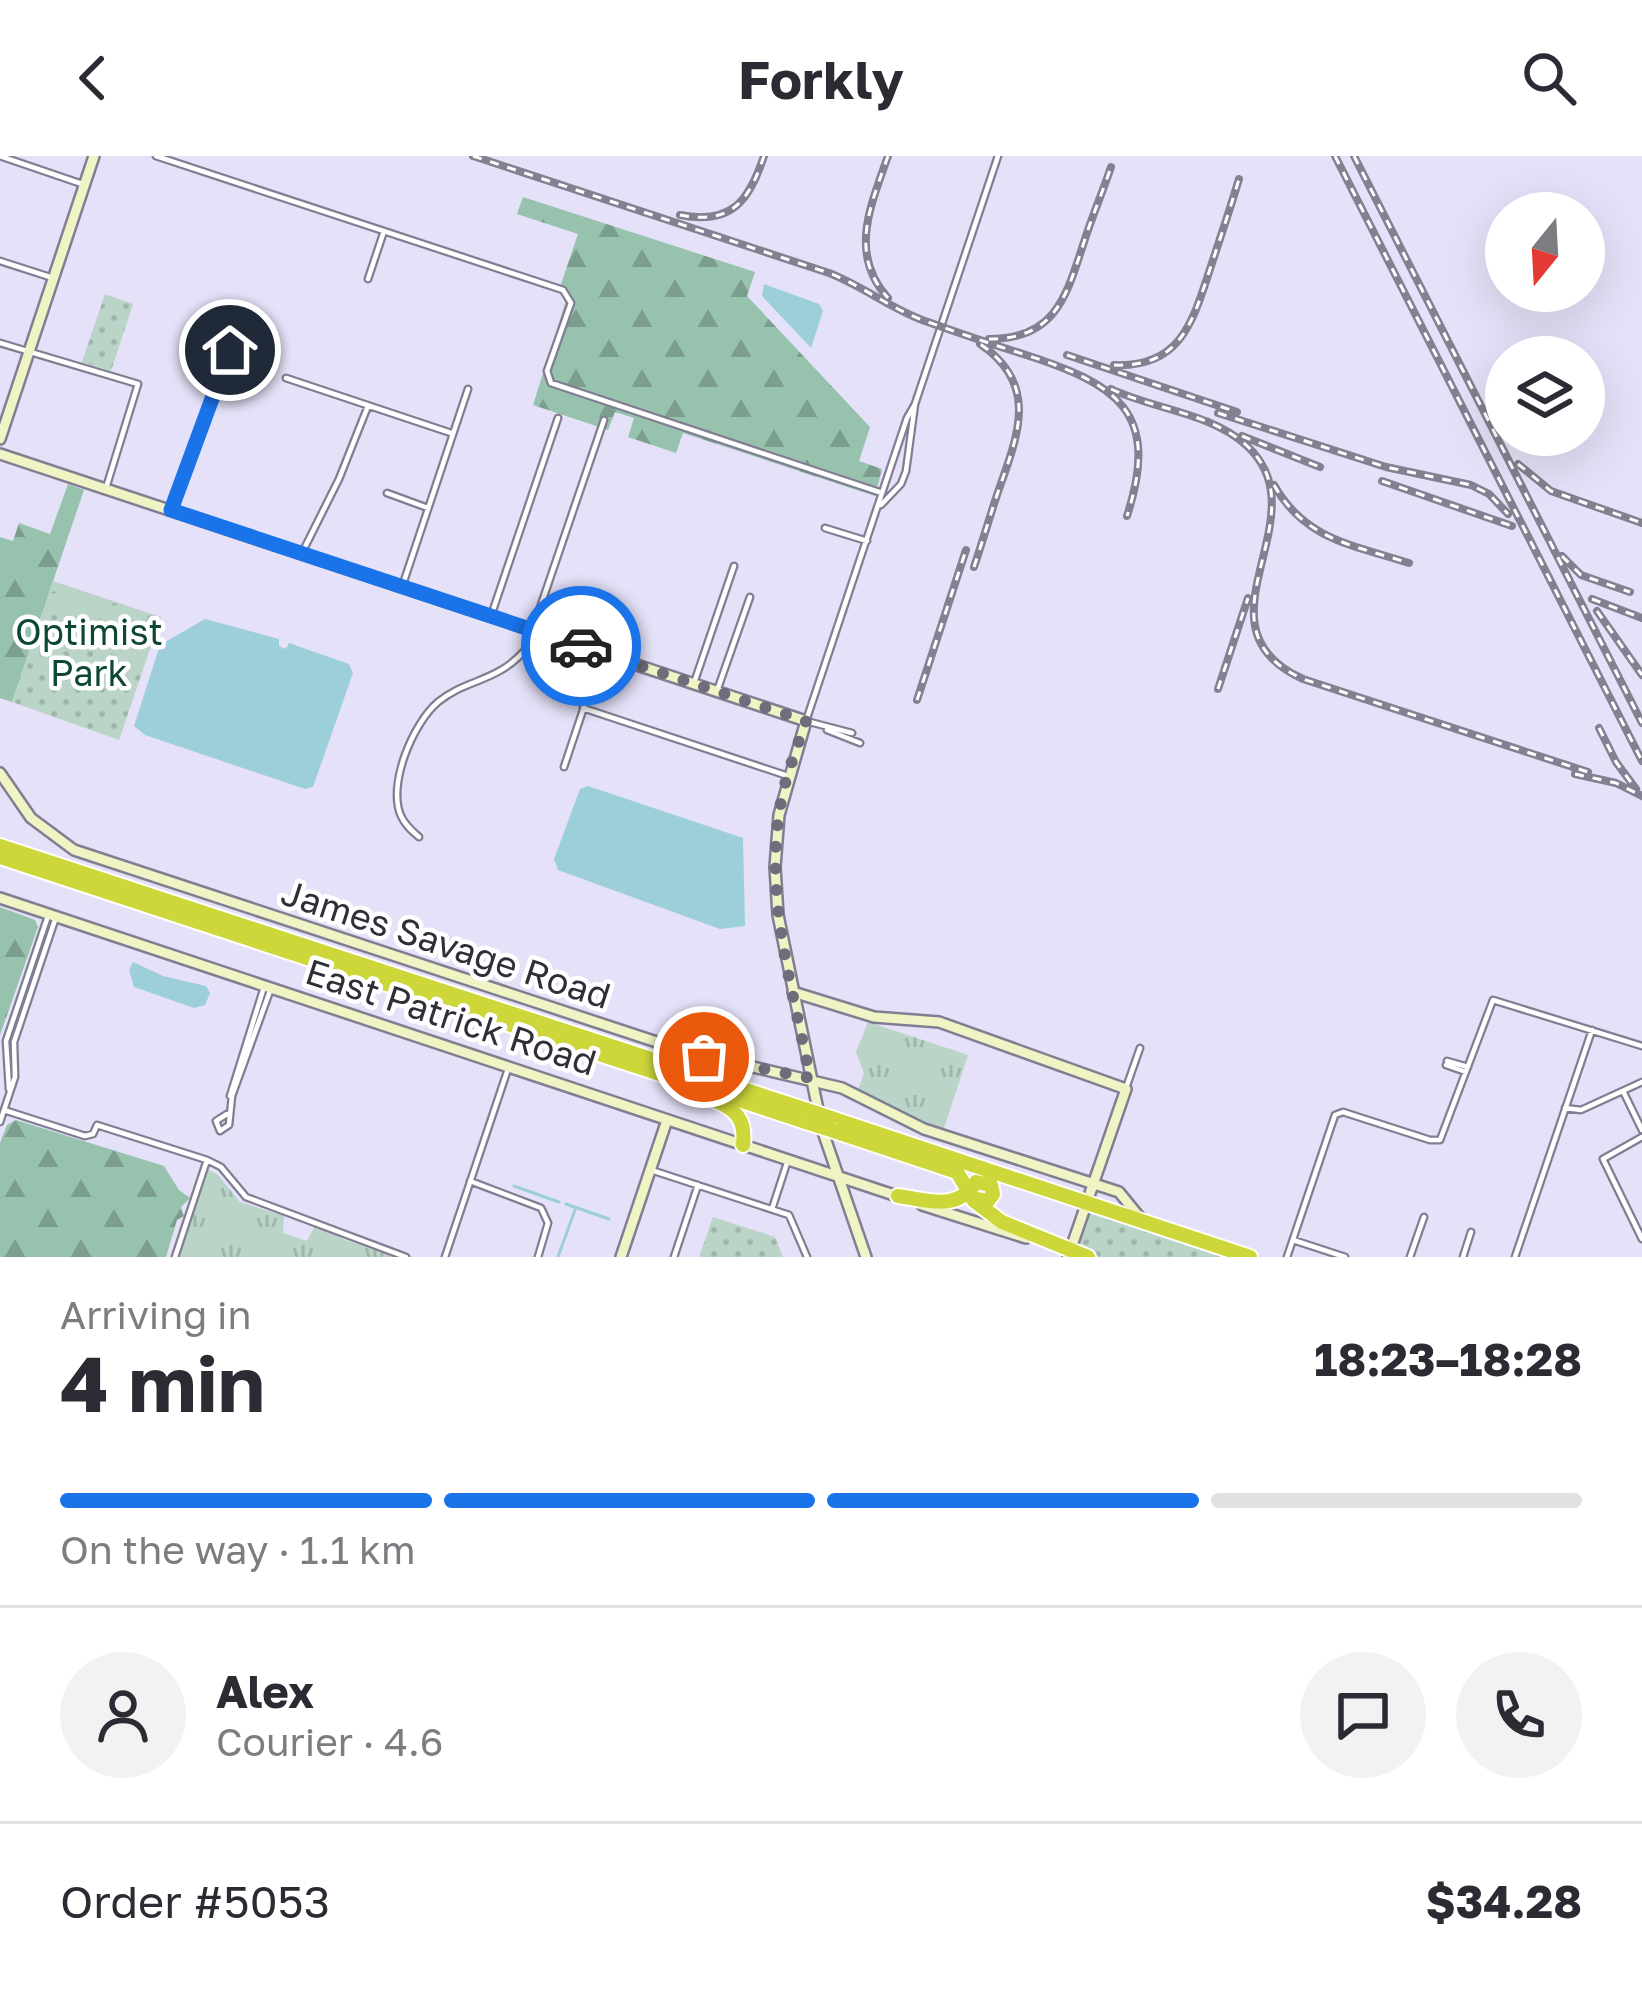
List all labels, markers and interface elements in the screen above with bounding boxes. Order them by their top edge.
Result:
icon: back [60,45,126,111]
icon: search [1516,45,1582,111]
text: Forkly [738,46,904,111]
north arrow [1485,192,1605,312]
map controls [1485,192,1605,456]
pin [179,299,281,401]
icon: home [197,317,263,383]
button: layers [1485,336,1605,456]
courier [521,586,641,706]
park label: Optimist Park [15,610,163,694]
icon: car [548,613,614,679]
street label: James Savage Road [276,870,616,1017]
street label: East Patrick Road [300,949,602,1084]
pin [653,1006,755,1108]
icon: bag [671,1024,737,1090]
text: Arriving in [60,1291,251,1338]
text: 18:23–18:28 [1314,1332,1582,1386]
text: 4 min [60,1336,265,1429]
text: On the way · 1.1 km [60,1526,416,1573]
button: person [60,1652,186,1778]
button: chat [1300,1652,1426,1778]
button: phone [1456,1652,1582,1778]
text: Alex [216,1664,314,1718]
text: Courier · 4.6 [216,1718,443,1765]
text: Order #5053 [60,1874,330,1928]
text: $34.28 [1426,1874,1582,1928]

